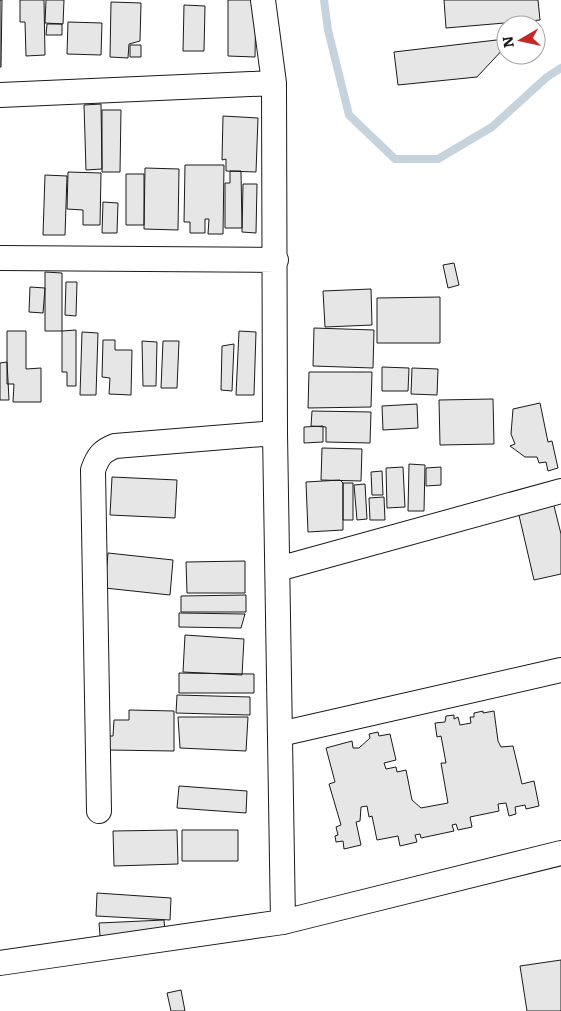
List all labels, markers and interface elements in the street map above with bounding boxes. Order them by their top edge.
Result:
north arrow [496,15,546,65]
text: N [496,35,518,50]

